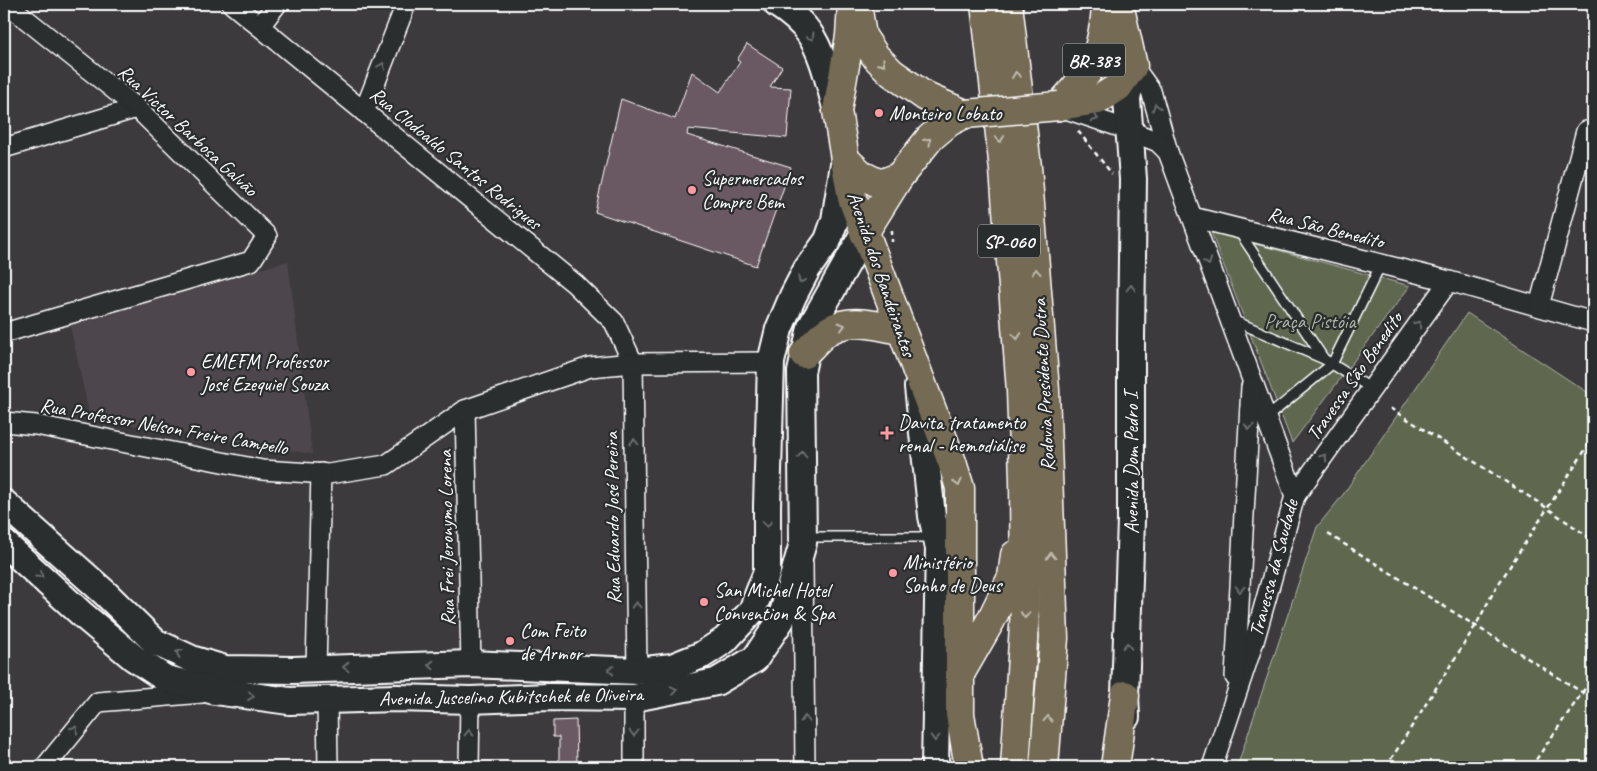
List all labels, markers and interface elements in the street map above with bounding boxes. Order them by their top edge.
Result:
one-way arrow [805,32,815,41]
road number: BR-383 [1063,44,1125,76]
one-way arrow [876,57,885,66]
street label: Rua Victor Barbosa Galvão [113,59,263,202]
one-way arrow [376,63,386,71]
one-way arrow [1011,71,1022,79]
street label: Rua Clodoaldo Santos Rodrigues [365,82,548,237]
place label: Monteiro Lobato [889,101,1003,126]
one-way arrow [1151,103,1161,111]
marker: Monteiro Lobato [873,107,885,119]
one-way arrow [1090,113,1098,123]
one-way arrow [994,135,1005,143]
one-way arrow [923,137,932,146]
place label: Supermercados Compre Bem [702,166,805,214]
marker: Supermercados Compre Bem [686,184,698,196]
street label: Avenida dos Bandeirantes [842,188,922,362]
street label: Rua São Benedito [1265,201,1388,254]
road number: SP-060 [978,225,1040,258]
one-way arrow [1202,258,1212,266]
one-way arrow [1030,268,1041,276]
one-way arrow [797,275,807,284]
one-way arrow [1126,284,1137,292]
street label: Rodovia Presidente Dutra [1026,297,1061,472]
street label: Travessa São Benedito [1301,306,1409,445]
park label: Praça Pistóia [1264,309,1358,334]
one-way arrow [1412,320,1421,330]
one-way arrow [837,321,846,331]
one-way arrow [1011,332,1022,340]
place label: EMEFM Professor José Ezequiel Souza [200,349,330,397]
marker: EMEFM Professor José Ezequiel Souza [185,366,197,378]
street label: Avenida Dom Pedro I [1119,387,1144,534]
street label: Rua Professor Nelson Freire Campello [38,392,291,461]
place label: Davita tratamento renal - hemodiálise [898,410,1026,458]
one-way arrow [1243,423,1254,431]
marker: Davita tratamento renal - hemodiálise [880,426,894,440]
street label: Rua Eduardo José Pereira [598,431,626,604]
one-way arrow [629,438,639,446]
street label: Rua Frei Jeronymo Lorena [432,449,461,626]
one-way arrow [797,451,808,459]
one-way arrow [1318,454,1326,463]
one-way arrow [952,478,963,487]
street label: Travessa da Saudade [1243,495,1304,639]
one-way arrow [762,520,772,528]
place label: Ministério Sonho de Deus [903,550,1003,598]
one-way arrow [1045,552,1056,560]
marker: Ministério Sonho de Deus [887,567,899,579]
one-way arrow [34,569,43,578]
place label: San Michel Hotel Convention & Spa [714,578,836,626]
one-way arrow [1234,586,1245,594]
marker: San Michel Hotel Convention & Spa [698,596,710,608]
one-way arrow [631,601,641,608]
one-way arrow [1019,611,1030,619]
place label: Com Feito de Armor [520,618,587,666]
marker: Com Feito de Armor [504,635,516,647]
one-way arrow [1122,642,1132,650]
one-way arrow [175,649,184,660]
one-way arrow [427,660,435,670]
one-way arrow [341,662,349,673]
one-way arrow [607,664,615,675]
street label: Avenida Juscelino Kubitschek de Oliveira [379,682,645,711]
one-way arrow [670,685,679,696]
one-way arrow [247,690,255,701]
one-way arrow [800,714,810,722]
one-way arrow [1042,714,1053,722]
one-way arrow [70,726,79,735]
one-way arrow [464,729,475,737]
one-way arrow [629,730,639,737]
one-way arrow [930,735,940,743]

